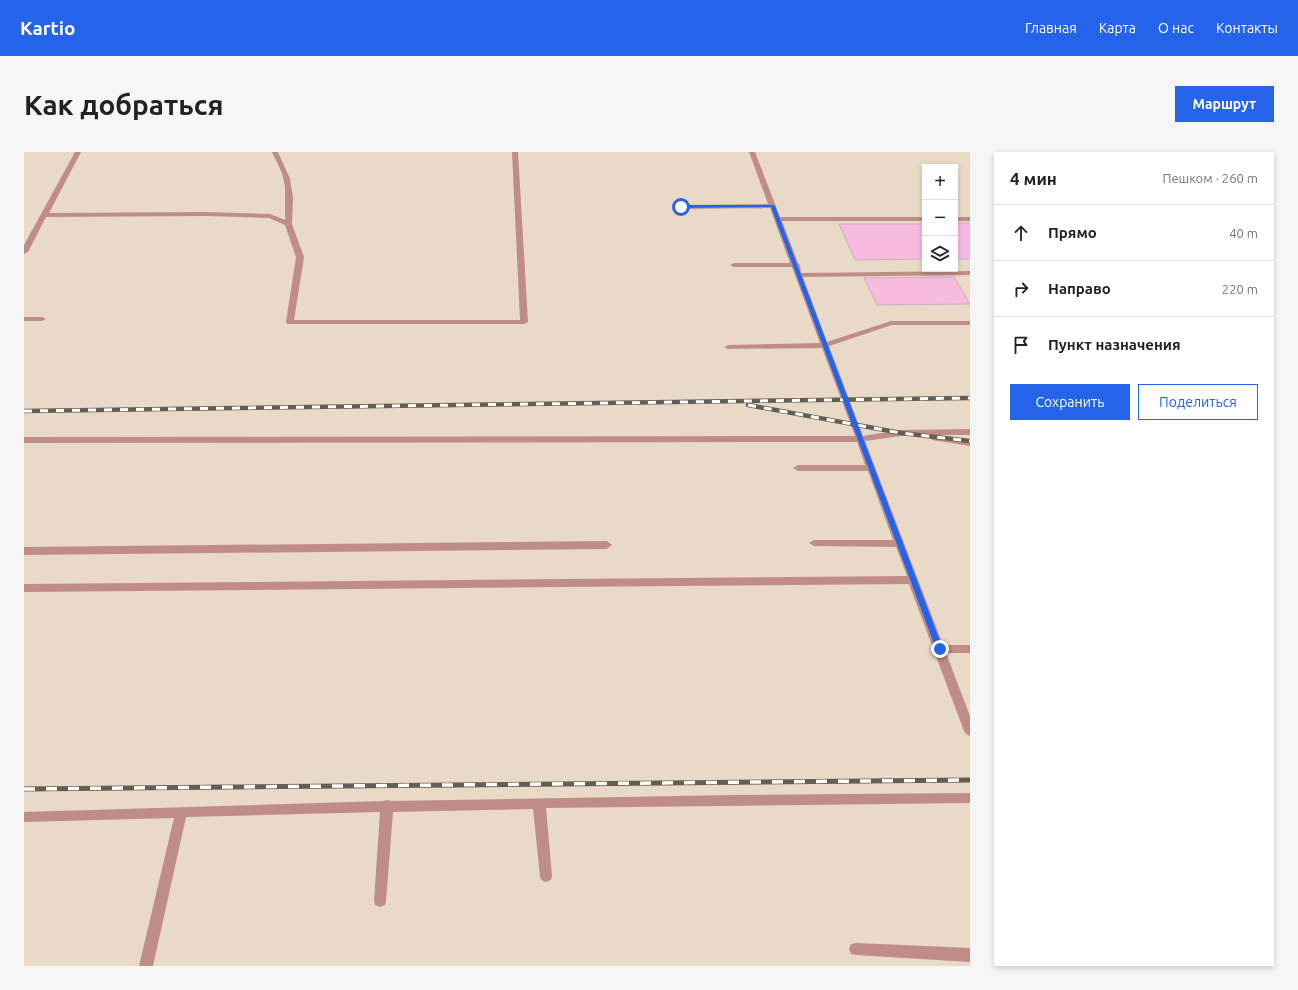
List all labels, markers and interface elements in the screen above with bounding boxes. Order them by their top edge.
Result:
text: Kartio [20,17,76,39]
text: Главная [1025,20,1077,36]
text: Карта [1099,20,1136,36]
text: О нас [1158,20,1194,36]
text: Контакты [1216,20,1278,36]
button: Маршрут [1175,86,1274,122]
text: Как добраться [24,89,223,120]
map controls [922,164,958,272]
button: + [922,164,958,200]
text: 4 мин [1010,169,1057,188]
text: Пешком · 260 m [1162,171,1258,185]
route start [672,198,690,216]
button: − [922,200,958,236]
icon: ahead [1010,222,1032,244]
text: Прямо [1048,224,1097,241]
text: 40 m [1229,226,1258,240]
button: layers [922,236,958,272]
icon: right [1010,278,1032,300]
text: Направо [1048,280,1111,297]
text: 220 m [1222,282,1258,296]
icon: arrive [1010,334,1032,356]
text: Пункт назначения [1048,336,1181,353]
button: Сохранить [1010,384,1130,420]
button: Поделиться [1138,384,1258,420]
route end [931,640,949,658]

